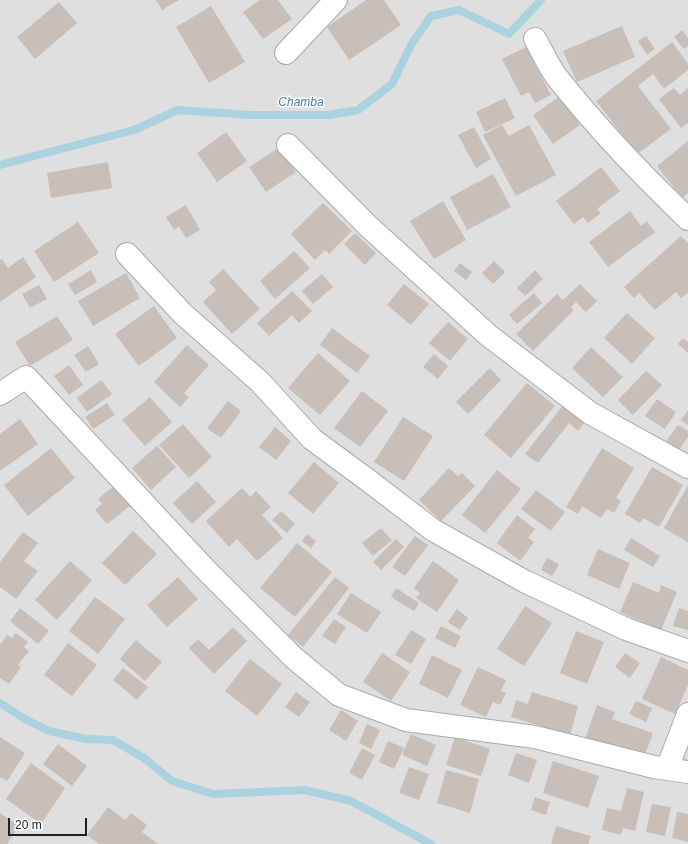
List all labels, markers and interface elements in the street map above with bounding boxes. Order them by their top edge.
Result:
water label: Chamba [278,96,324,110]
scale bar [10,810,89,836]
text: 20 m [15,818,42,832]

